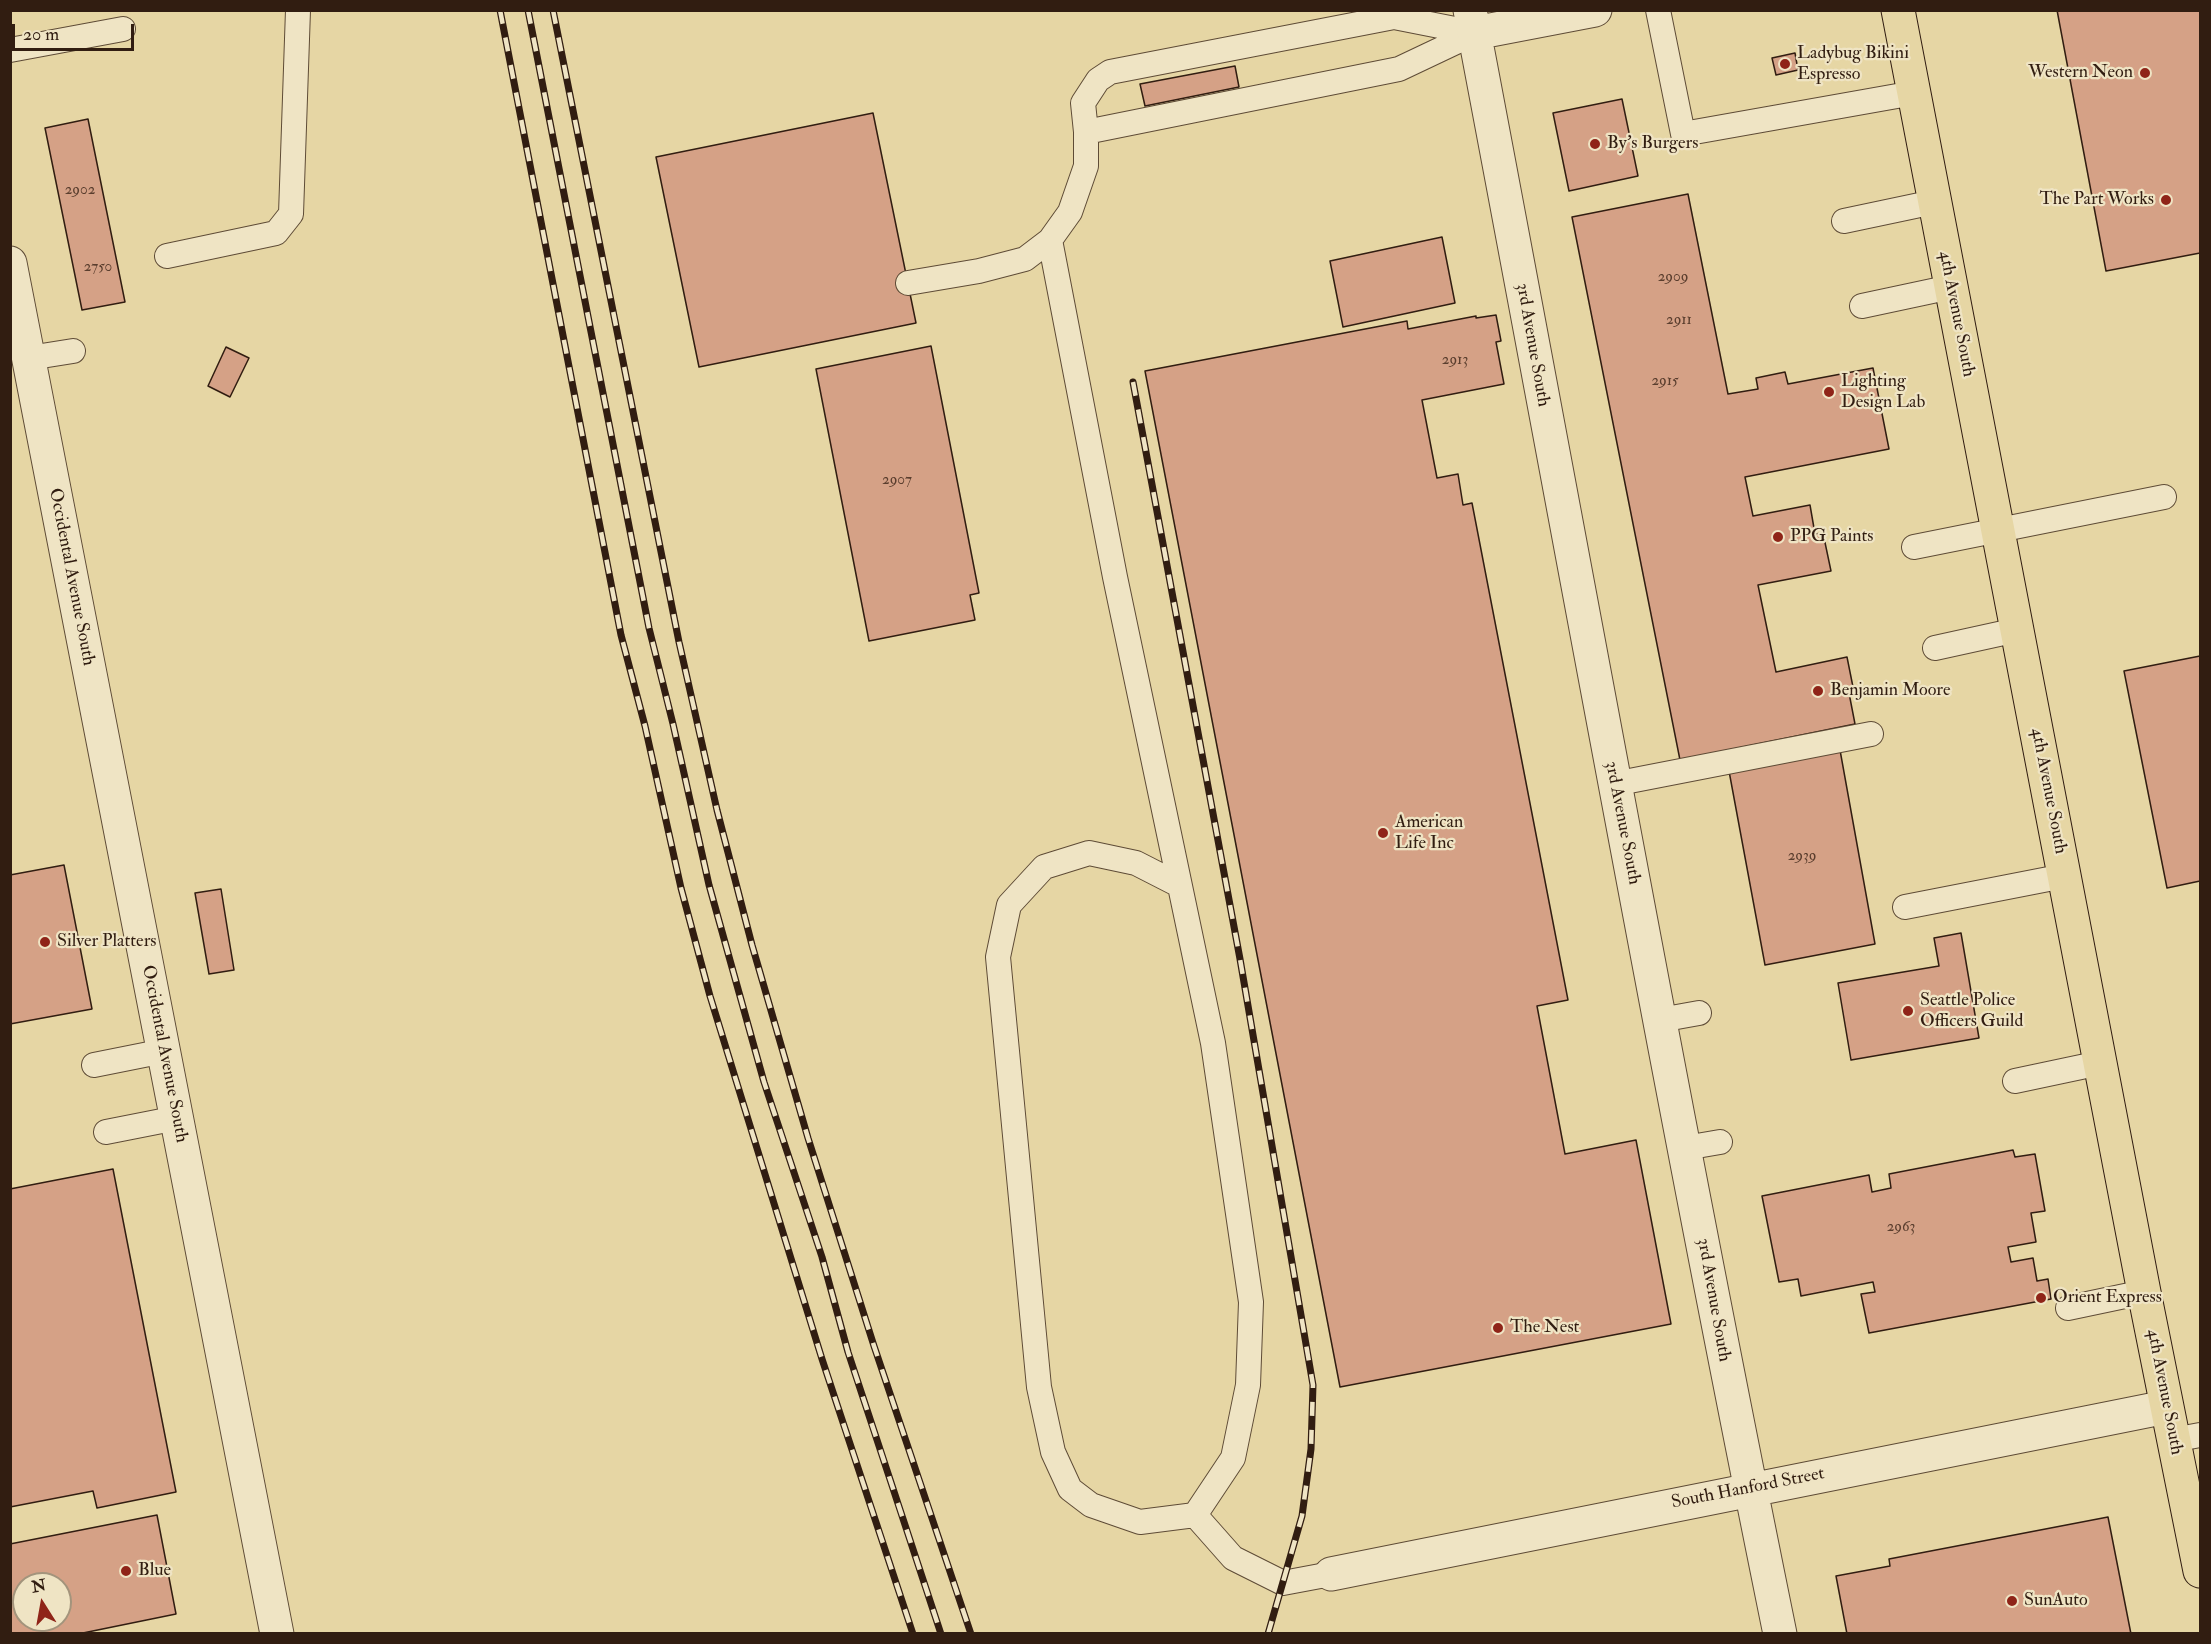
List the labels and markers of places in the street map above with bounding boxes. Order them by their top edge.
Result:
place label: Ladybug Bikini Espresso [1797,43,1909,86]
marker: Ladybug Bikini Espresso [1778,57,1792,71]
place label: Western Neon [2028,62,2133,84]
marker: Western Neon [2138,66,2152,80]
place label: By's Burgers [1607,133,1698,155]
marker: By's Burgers [1588,137,1602,151]
place label: The Part Works [2039,189,2154,211]
marker: The Part Works [2159,193,2173,207]
place label: Lighting Design Lab [1841,371,1925,413]
marker: Lighting Design Lab [1822,385,1836,399]
place label: PPG Paints [1790,526,1873,548]
marker: PPG Paints [1771,530,1785,544]
place label: Benjamin Moore [1830,680,1951,702]
marker: Benjamin Moore [1811,684,1825,698]
place label: American Life Inc [1395,812,1463,854]
marker: American Life Inc [1376,826,1390,840]
place label: Silver Platters [57,931,157,953]
marker: Silver Platters [38,935,52,949]
place label: Seattle Police Officers Guild [1920,990,2023,1032]
marker: Seattle Police Officers Guild [1901,1004,1915,1018]
place label: Orient Express [2053,1287,2162,1309]
marker: Orient Express [2034,1291,2048,1305]
place label: The Nest [1510,1317,1579,1339]
marker: The Nest [1491,1321,1505,1335]
place label: Blue [138,1560,171,1582]
marker: Blue [119,1564,133,1578]
place label: SunAuto [2024,1590,2088,1612]
marker: SunAuto [2005,1594,2019,1608]

